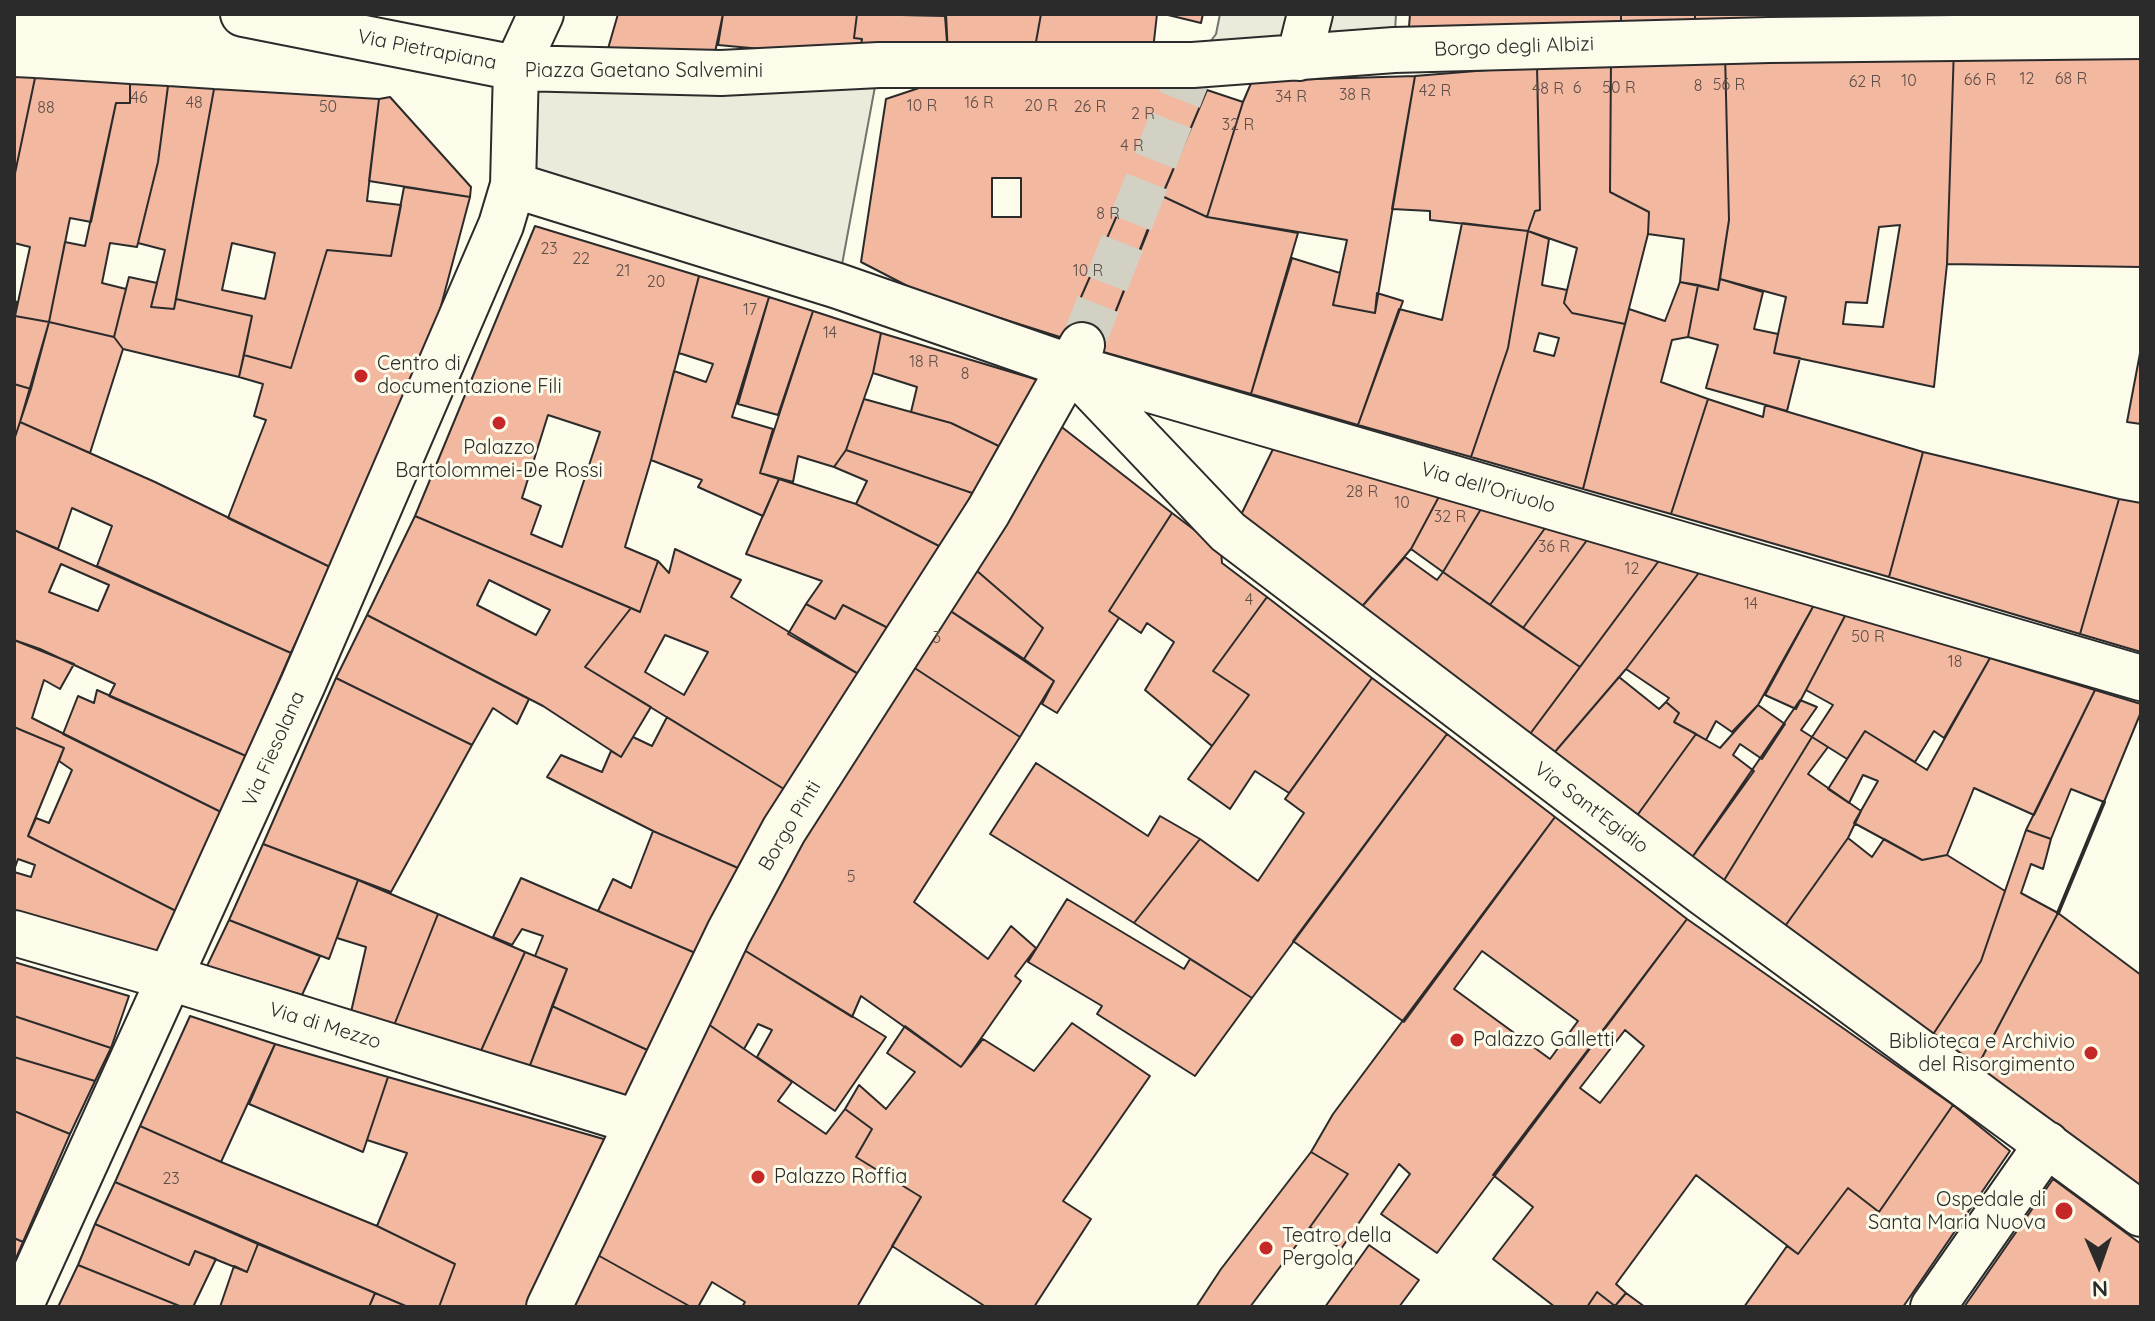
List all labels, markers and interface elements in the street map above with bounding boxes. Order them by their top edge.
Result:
street label: Via Pietrapiana [355,25,499,75]
street label: Borgo degli Albizi [1434,32,1594,62]
street label: Piazza Gaetano Salvemini [525,59,763,83]
house number: 12 [2020,69,2034,89]
house number: 68 R [2055,69,2087,89]
house number: 66 R [1964,70,1996,90]
house number: 10 [1901,71,1917,91]
house number: 62 R [1849,72,1881,92]
house number: 56 R [1713,75,1745,95]
house number: 8 [1694,76,1702,96]
house number: 6 [1573,78,1581,98]
house number: 50 R [1602,78,1636,98]
house number: 48 R [1532,79,1564,99]
house number: 42 R [1419,81,1451,101]
house number: 38 R [1339,85,1371,105]
house number: 34 R [1275,87,1307,107]
house number: 46 [130,88,148,108]
house number: 48 [185,93,203,113]
house number: 16 R [964,93,994,113]
house number: 10 R [907,96,937,116]
house number: 20 R [1024,96,1058,116]
house number: 50 [319,97,337,117]
house number: 26 R [1074,97,1106,117]
house number: 88 [37,98,55,118]
house number: 2 R [1131,104,1155,124]
house number: 32 R [1222,115,1254,135]
house number: 4 R [1120,136,1144,156]
house number: 8 R [1096,204,1120,224]
house number: 23 [540,239,558,259]
house number: 22 [572,249,590,269]
house number: 21 [616,261,630,281]
house number: 10 R [1073,261,1103,281]
house number: 20 [647,272,665,292]
house number: 17 [743,300,757,320]
house number: 14 [823,323,837,343]
place label: Centro di documentazione Fili [377,352,562,399]
house number: 18 R [909,352,939,372]
house number: 8 [961,364,969,384]
marker: Centro di documentazione Fili [352,367,370,385]
marker: Palazzo Bartolommei-De Rossi [490,414,508,432]
place label: Palazzo Bartolommei-De Rossi [395,436,603,483]
street label: Via dell'Oriuolo [1418,457,1558,519]
house number: 28 R [1346,482,1378,502]
house number: 10 [1394,493,1410,513]
house number: 32 R [1434,507,1466,527]
house number: 36 R [1538,537,1570,557]
house number: 12 [1625,559,1639,579]
house number: 4 [1245,590,1253,610]
house number: 14 [1744,594,1758,614]
house number: 50 R [1851,627,1885,647]
house number: 3 [933,628,941,648]
house number: 18 [1948,652,1962,672]
street label: Via Fiesolana [238,688,310,810]
street label: Via Sant'Egidio [1529,757,1653,859]
street label: Borgo Pinti [754,777,826,875]
house number: 5 [847,867,855,887]
street label: Via di Mezzo [266,998,384,1054]
place label: Palazzo Galletti [1473,1028,1615,1052]
place label: Biblioteca e Archivio del Risorgimento [1889,1030,2075,1077]
marker: Palazzo Galletti [1448,1031,1466,1049]
marker: Biblioteca e Archivio del Risorgimento [2082,1044,2100,1062]
place label: Palazzo Roffia [774,1165,907,1189]
marker: Palazzo Roffia [749,1168,767,1186]
house number: 23 [162,1169,180,1189]
place label: Ospedale di Santa Maria Nuova [1868,1188,2046,1235]
marker: Ospedale di Santa Maria Nuova [2053,1200,2075,1222]
place label: Teatro della Pergola [1282,1224,1391,1271]
north arrow [2059,1225,2139,1305]
marker: Teatro della Pergola [1257,1239,1275,1257]
text: N [2091,1275,2108,1303]

